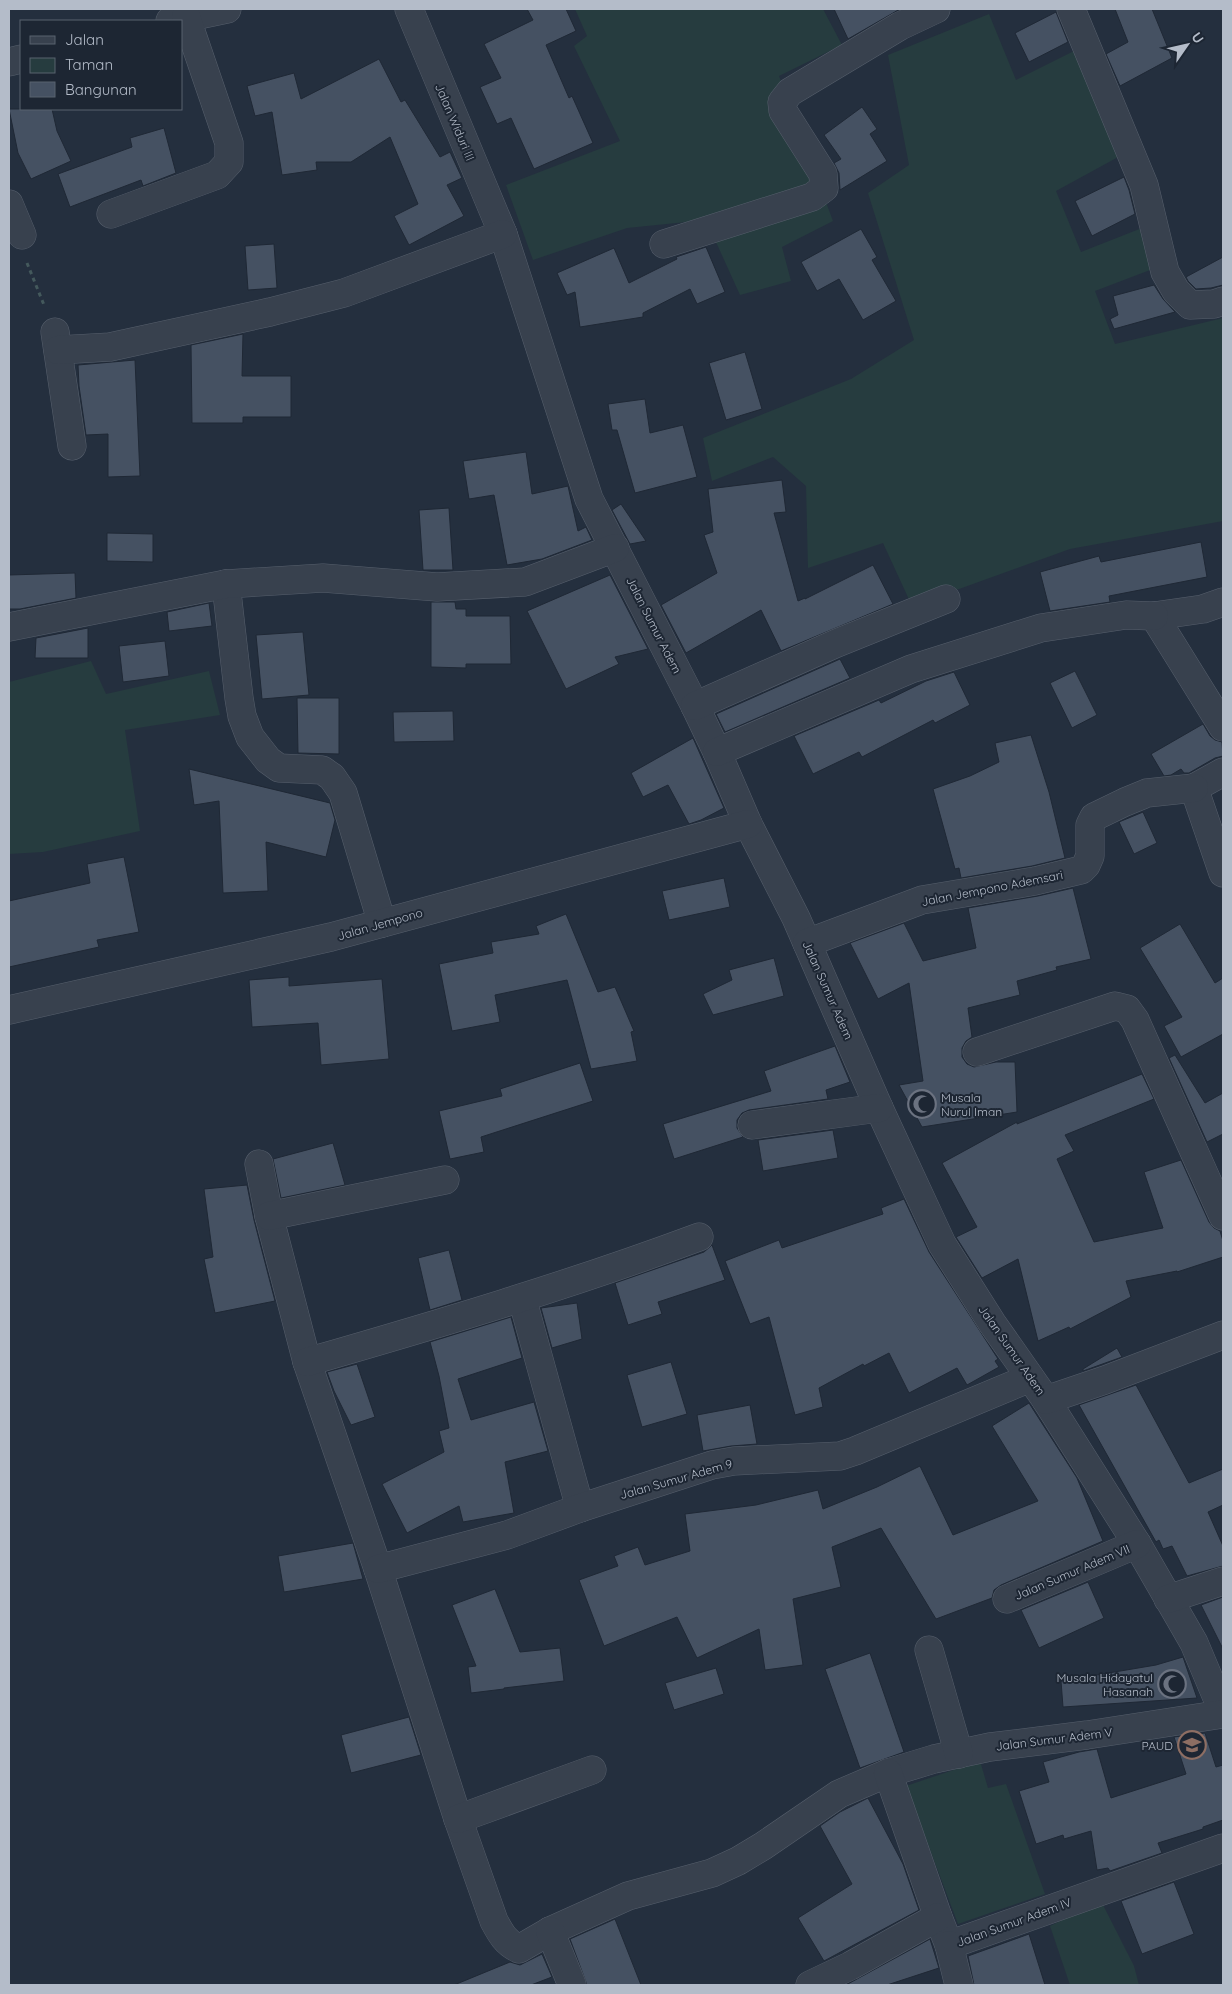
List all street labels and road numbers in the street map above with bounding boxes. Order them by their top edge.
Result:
street label: Jalan Widuri III [432,81,478,163]
street label: Jalan Sumur Adem [623,574,685,676]
street label: Jalan Jempono Ademsari [920,867,1064,909]
street label: Jalan Jempono [336,905,424,943]
street label: Jalan Sumur Adem [800,938,857,1042]
street label: Jalan Sumur Adem [975,1302,1049,1398]
street label: Jalan Sumur Adem 9 [618,1456,734,1502]
street label: Jalan Sumur Adem VII [1012,1541,1132,1603]
street label: Jalan Sumur Adem V [995,1724,1113,1754]
street label: Jalan Sumur Adem IV [955,1894,1073,1950]

